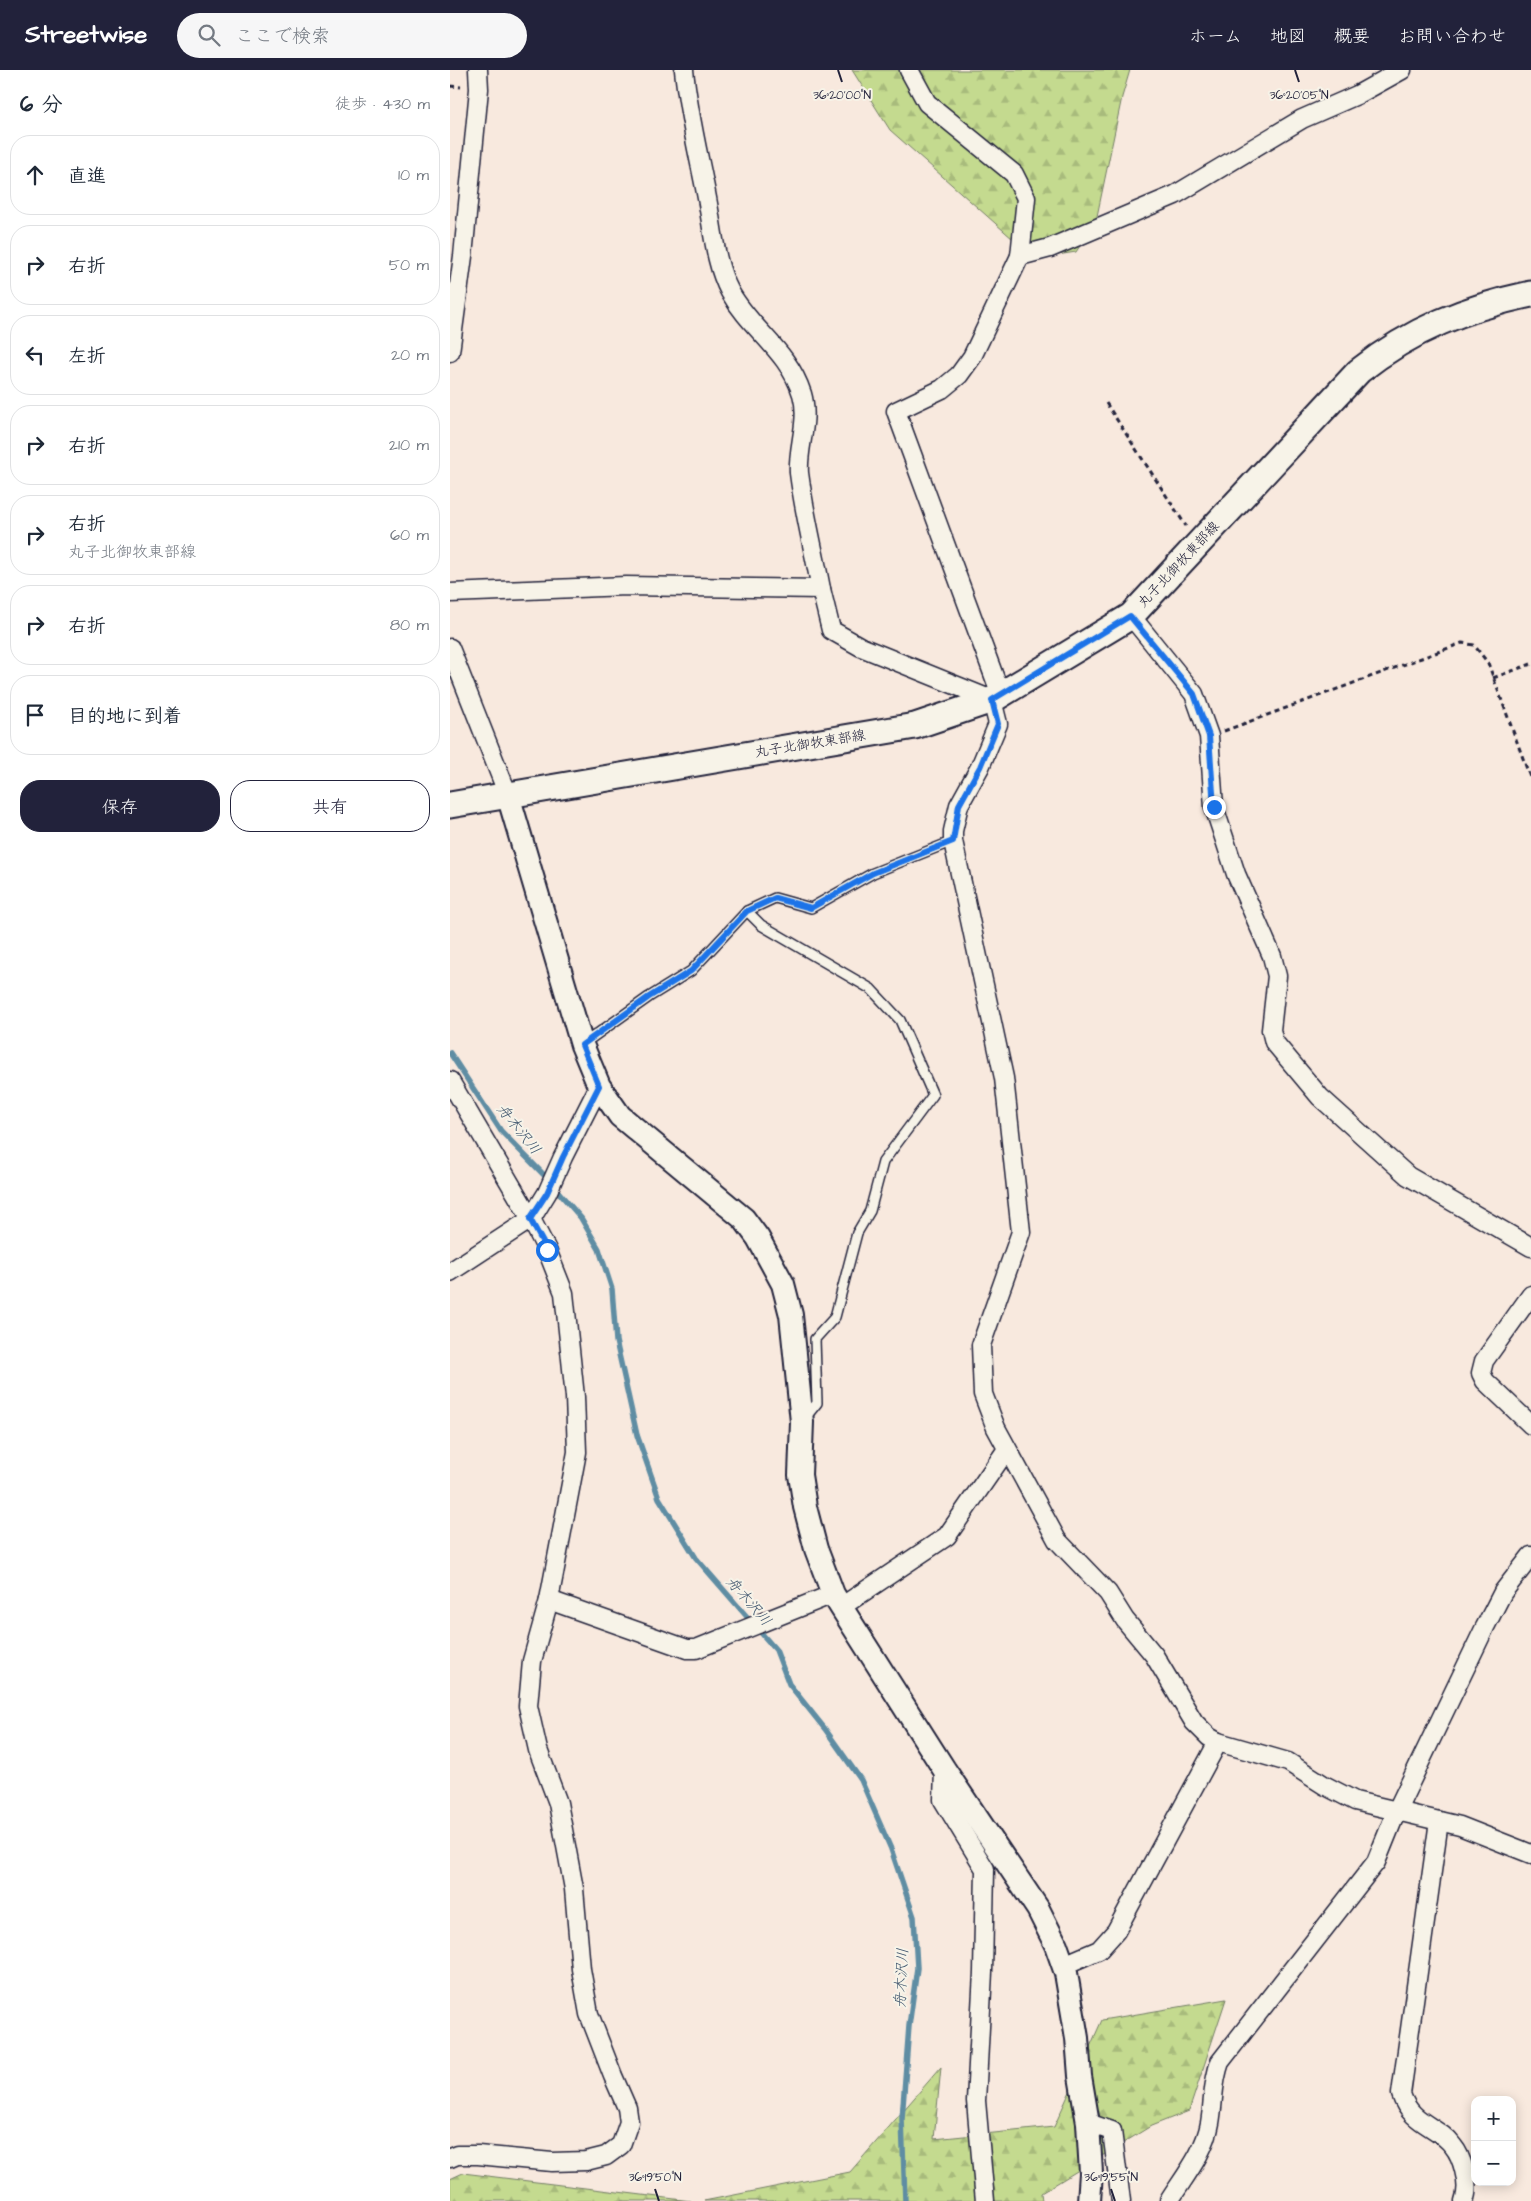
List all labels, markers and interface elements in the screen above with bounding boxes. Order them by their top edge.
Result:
search box [177,13,527,58]
text: Streetwise [25,18,147,52]
icon: search [195,21,223,49]
text: ここで検索 [235,23,330,50]
text: ホーム [1189,24,1242,49]
text: 地図 [1270,24,1306,49]
text: 概要 [1334,24,1370,49]
text: お問い合わせ [1398,24,1506,49]
text: 36°20'00"N [813,87,872,104]
text: 36°20'05"N [1269,87,1329,104]
text: 6 分 [20,90,63,119]
text: 徒歩 · 430 m [335,93,430,115]
icon: ahead [21,161,49,189]
text: 直進 [68,163,106,190]
text: 10 m [398,164,429,186]
icon: right [21,251,49,279]
text: 右折 [68,253,106,280]
text: 50 m [389,254,429,276]
icon: left [21,341,49,369]
text: 左折 [68,343,106,370]
text: 20 m [391,344,429,366]
icon: right [21,431,49,459]
text: 右折 [68,433,106,460]
text: 210 m [389,434,429,456]
text: 右折 [68,511,106,538]
street label: 丸子北御牧東部線 [1133,517,1224,612]
icon: right [21,521,49,549]
text: 60 m [390,524,429,546]
text: 丸子北御牧東部線 [68,541,196,563]
icon: right [21,611,49,639]
text: 右折 [68,613,106,640]
text: 80 m [390,614,429,636]
icon: arrive [21,701,49,729]
text: 目的地に到着 [68,703,182,730]
street label: 丸子北御牧東部線 [753,725,867,763]
button: 保存 [20,780,220,832]
button: 共有 [230,780,430,832]
route end [1203,796,1226,819]
water label: 舟木沢川 [492,1099,546,1159]
route start [536,1239,559,1262]
water label: 舟木沢川 [721,1572,776,1631]
water label: 舟木沢川 [889,1948,914,2009]
map controls [1471,2096,1516,2186]
button: + [1471,2096,1516,2141]
button: − [1471,2141,1516,2186]
text: 36°19'50"N [628,2169,682,2186]
text: 36°19'55"N [1084,2169,1138,2186]

